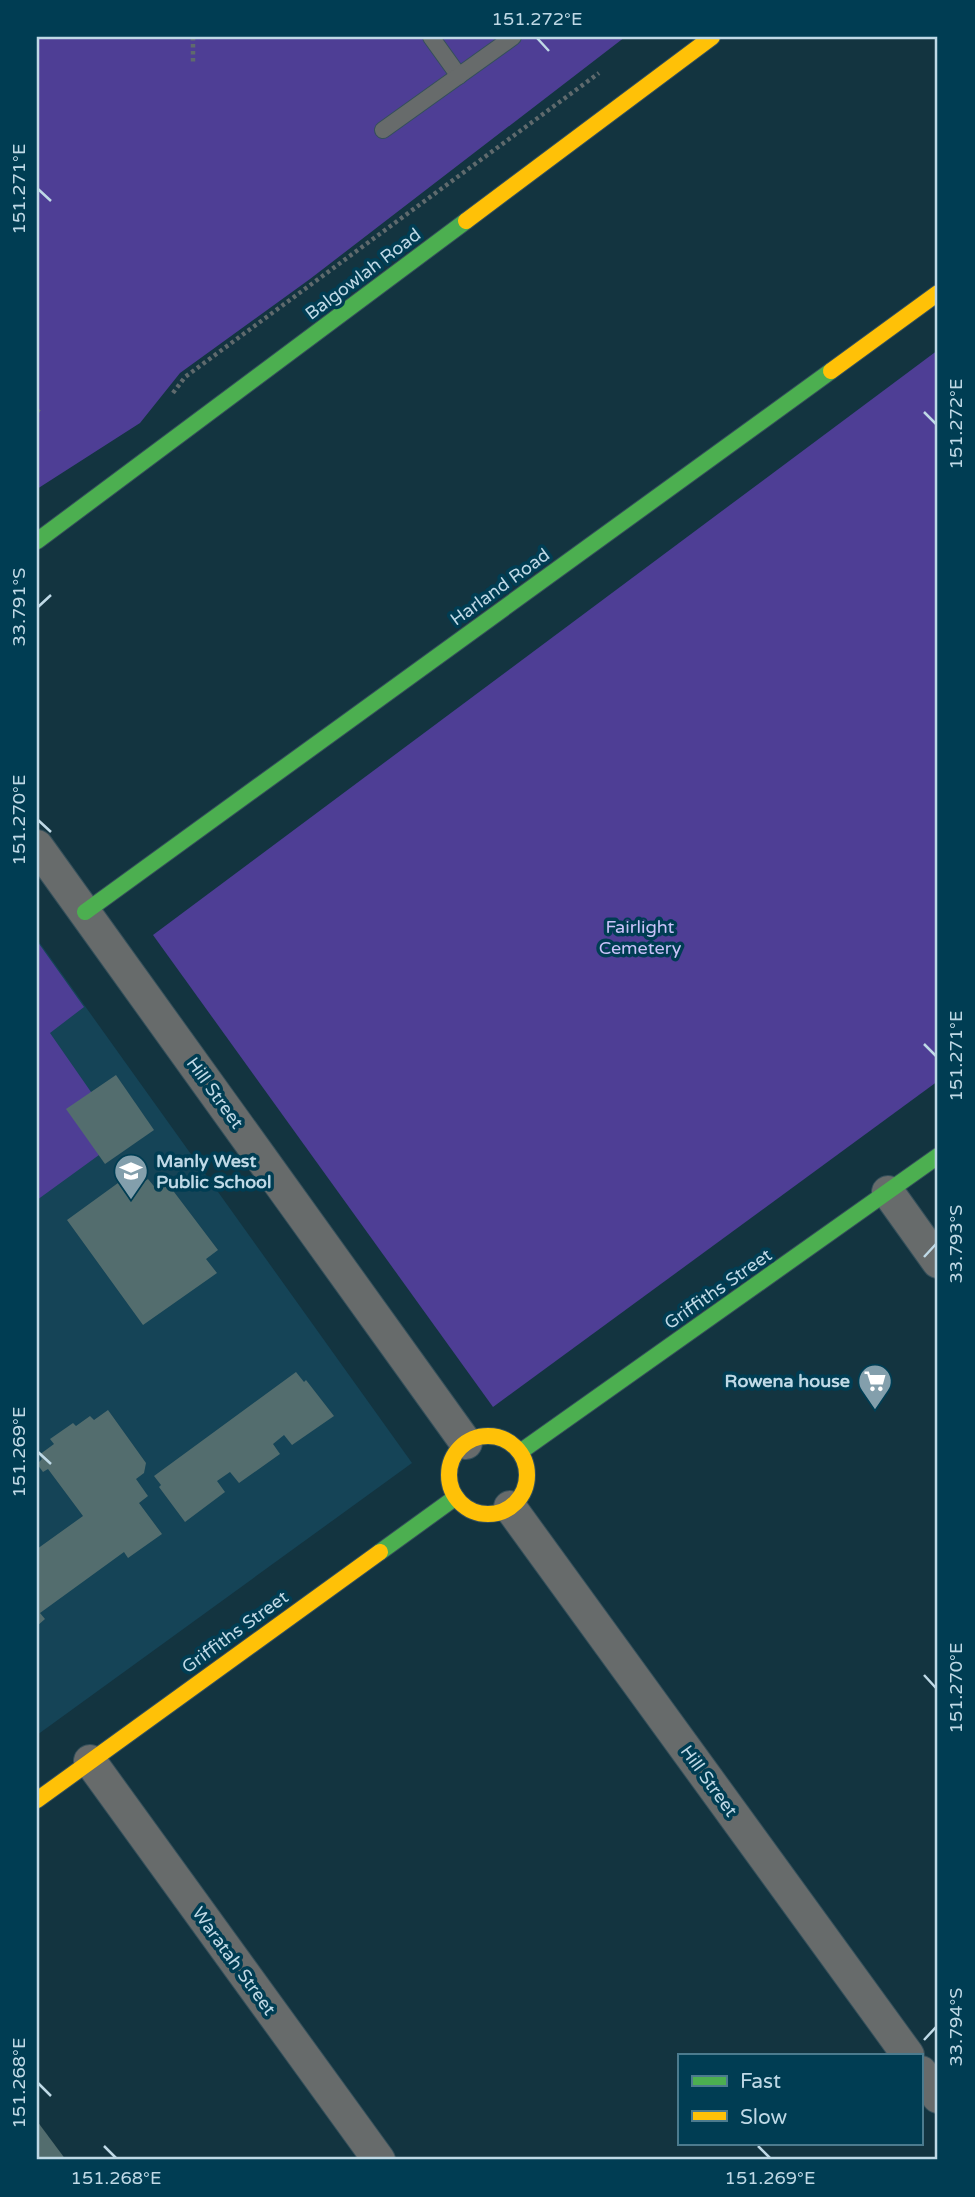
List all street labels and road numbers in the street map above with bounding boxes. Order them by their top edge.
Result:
street label: Balgowlah Road [301,223,425,325]
street label: Harland Road [446,544,554,630]
street label: Hill Street [182,1053,248,1133]
street label: Griffiths Street [660,1244,776,1334]
street label: Griffiths Street [177,1586,293,1678]
street label: Hill Street [676,1741,742,1821]
street label: Waratah Street [187,1903,281,2020]

